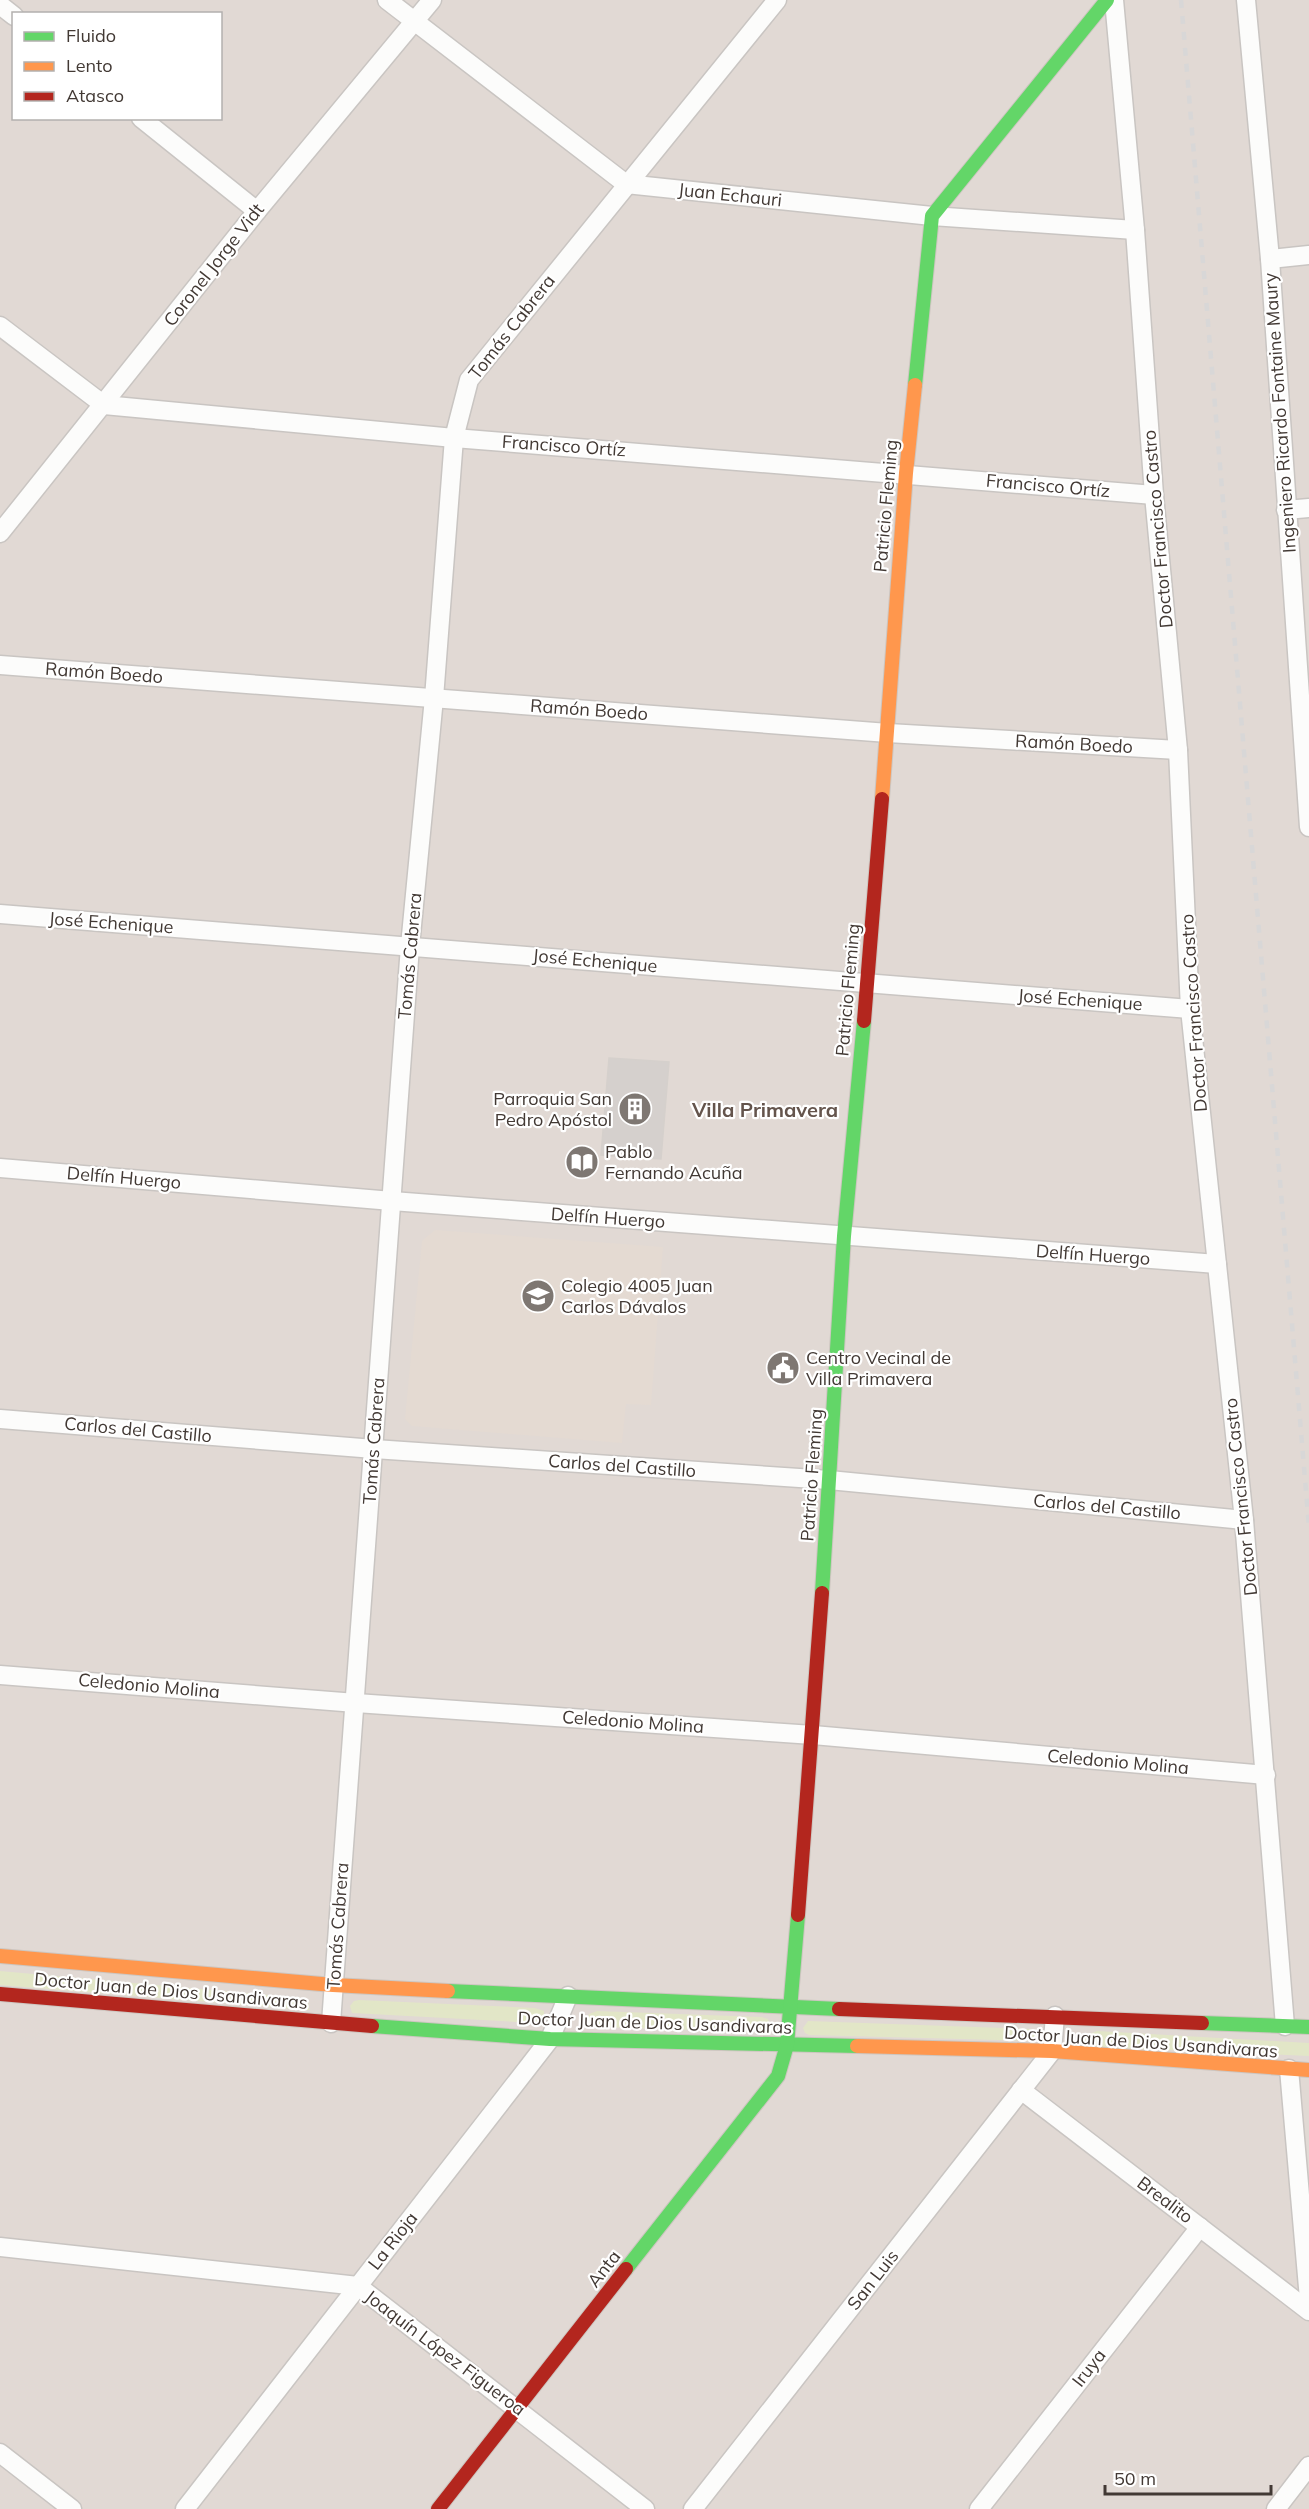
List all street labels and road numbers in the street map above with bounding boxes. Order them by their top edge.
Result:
street label: Juan Echauri [677,178,783,211]
street label: Coronel Jorge Vidt [158,199,269,331]
street label: Tomás Cabrera [463,270,560,384]
street label: Ingeniero Ricardo Fontaine Maury [1258,272,1301,554]
street label: Doctor Francisco Castro [1137,429,1178,629]
street label: Francisco Ortíz [501,430,627,461]
street label: Patricio Fleming [868,439,903,573]
street label: Francisco Ortíz [985,469,1111,502]
street label: Ramón Boedo [44,657,164,688]
street label: Ramón Boedo [529,694,649,725]
street label: Ramón Boedo [1015,729,1134,758]
street label: Tomás Cabrera [393,892,426,1020]
street label: José Echenique [48,907,174,938]
street label: Doctor Francisco Castro [1175,913,1212,1113]
street label: Patricio Fleming [830,923,865,1057]
street label: José Echenique [532,944,658,977]
street label: José Echenique [1017,984,1143,1015]
street label: Delfín Huergo [66,1161,182,1194]
street label: Delfín Huergo [550,1202,666,1233]
street label: Delfín Huergo [1035,1239,1151,1270]
street label: Tomás Cabrera [358,1377,389,1505]
street label: Doctor Francisco Castro [1219,1397,1262,1597]
street label: Patricio Fleming [795,1408,828,1542]
street label: Carlos del Castillo [63,1412,213,1447]
street label: Carlos del Castillo [547,1449,697,1482]
street label: Carlos del Castillo [1032,1489,1182,1524]
street label: Celedonio Molina [77,1668,221,1703]
street label: Celedonio Molina [561,1705,705,1738]
street label: Celedonio Molina [1046,1744,1190,1779]
street label: Tomás Cabrera [322,1862,353,1990]
street label: Doctor Juan de Dios Usandivaras [33,1967,309,2014]
street label: Doctor Juan de Dios Usandivaras [517,2006,793,2039]
street label: Doctor Juan de Dios Usandivaras [1003,2020,1279,2063]
street label: Brealito [1133,2171,1198,2228]
street label: La Rioja [363,2207,422,2274]
street label: San Luis [842,2245,903,2315]
street label: Anta [582,2246,625,2292]
street label: Joaquín López Figueroa [360,2285,530,2421]
street label: Iruya [1067,2344,1111,2391]

